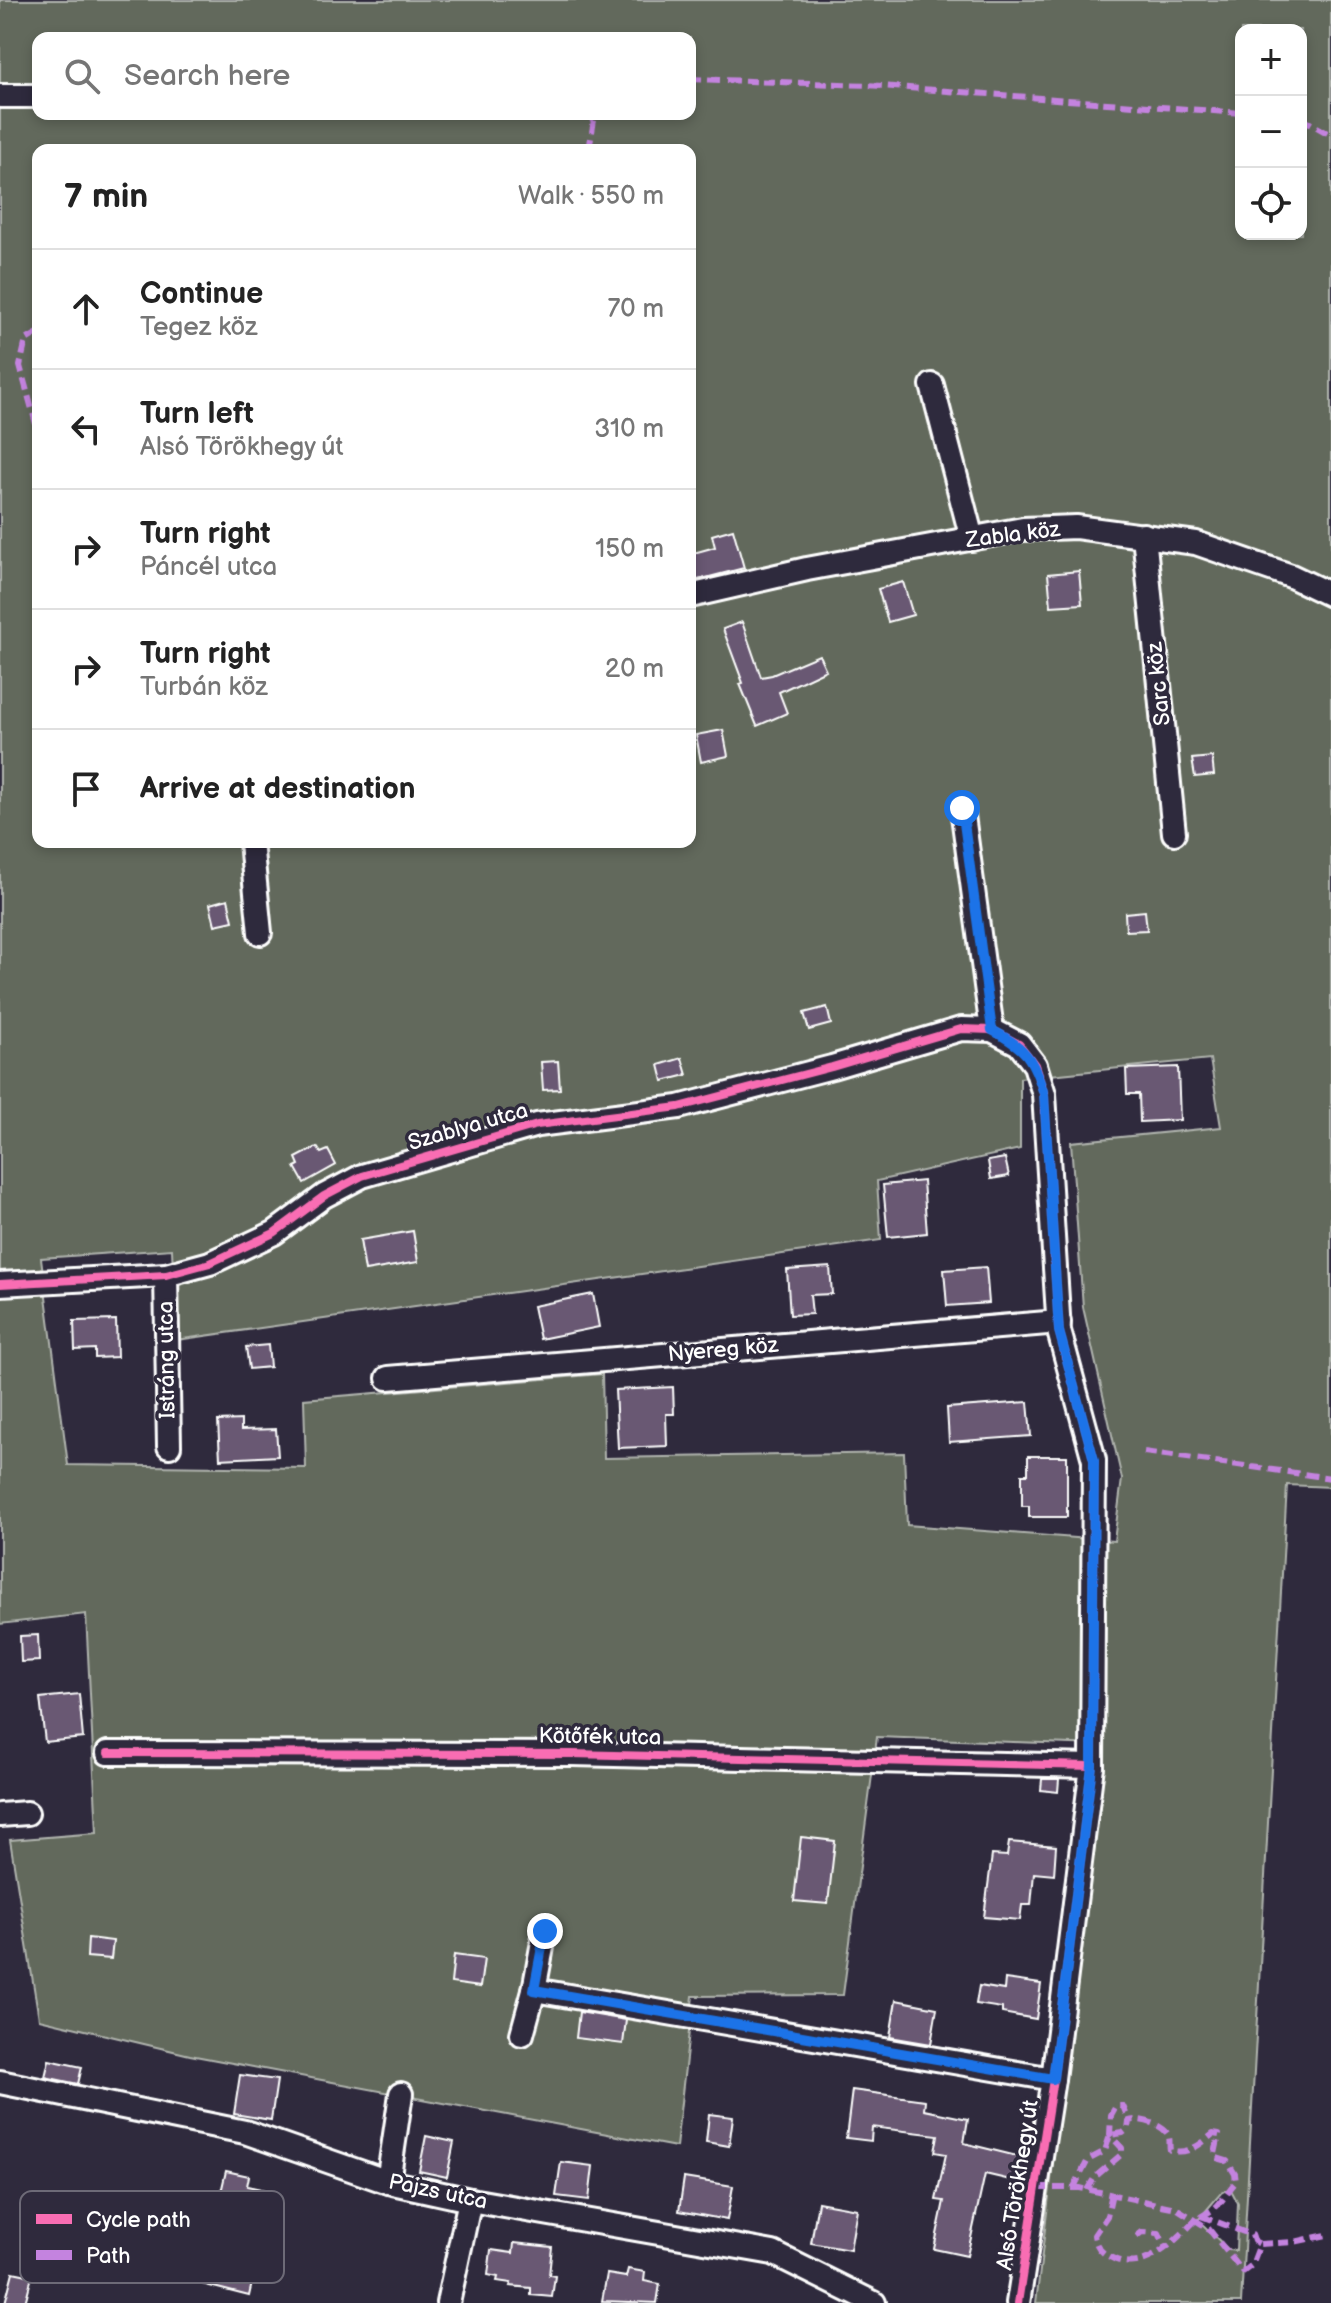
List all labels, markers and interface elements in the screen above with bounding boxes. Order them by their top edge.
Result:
map controls [1235,24,1307,240]
button: + [1235,24,1307,96]
search box [32,32,696,120]
icon: search [60,54,104,98]
text: Search here [124,58,290,94]
button: − [1235,96,1307,168]
button: locate [1235,168,1307,240]
text: 7 min [64,176,148,217]
text: Walk · 550 m [518,181,664,212]
text: Continue [140,276,263,312]
icon: ahead [64,287,108,331]
text: 70 m [607,294,664,325]
text: Tegez köz [140,312,257,343]
text: Turn left [140,396,254,432]
icon: left [64,407,108,451]
text: 310 m [594,414,664,445]
text: Alsó Törökhegy út [140,432,344,463]
text: Turn right [140,516,271,552]
street label: Zabla köz [963,516,1062,554]
icon: right [64,527,108,571]
text: 150 m [595,534,664,565]
text: Páncél utca [140,552,277,583]
text: Turn right [140,636,271,672]
street label: Sarc köz [1141,640,1177,727]
icon: right [64,647,108,691]
text: 20 m [605,654,664,685]
text: Turbán köz [140,672,268,703]
icon: arrive [64,767,108,811]
text: Arrive at destination [140,771,416,807]
route start [944,790,980,826]
street label: Szablya utca [405,1097,531,1157]
street label: Istráng utca [152,1301,182,1419]
street label: Nyereg köz [667,1332,780,1368]
street label: Kötőfék utca [538,1722,662,1752]
route end [527,1913,563,1949]
street label: Alsó Törökhegy út [991,2098,1045,2272]
street label: Pajzs utca [386,2168,490,2216]
legend [20,2191,284,2283]
text: Cycle path [86,2207,191,2234]
text: Path [86,2243,130,2270]

